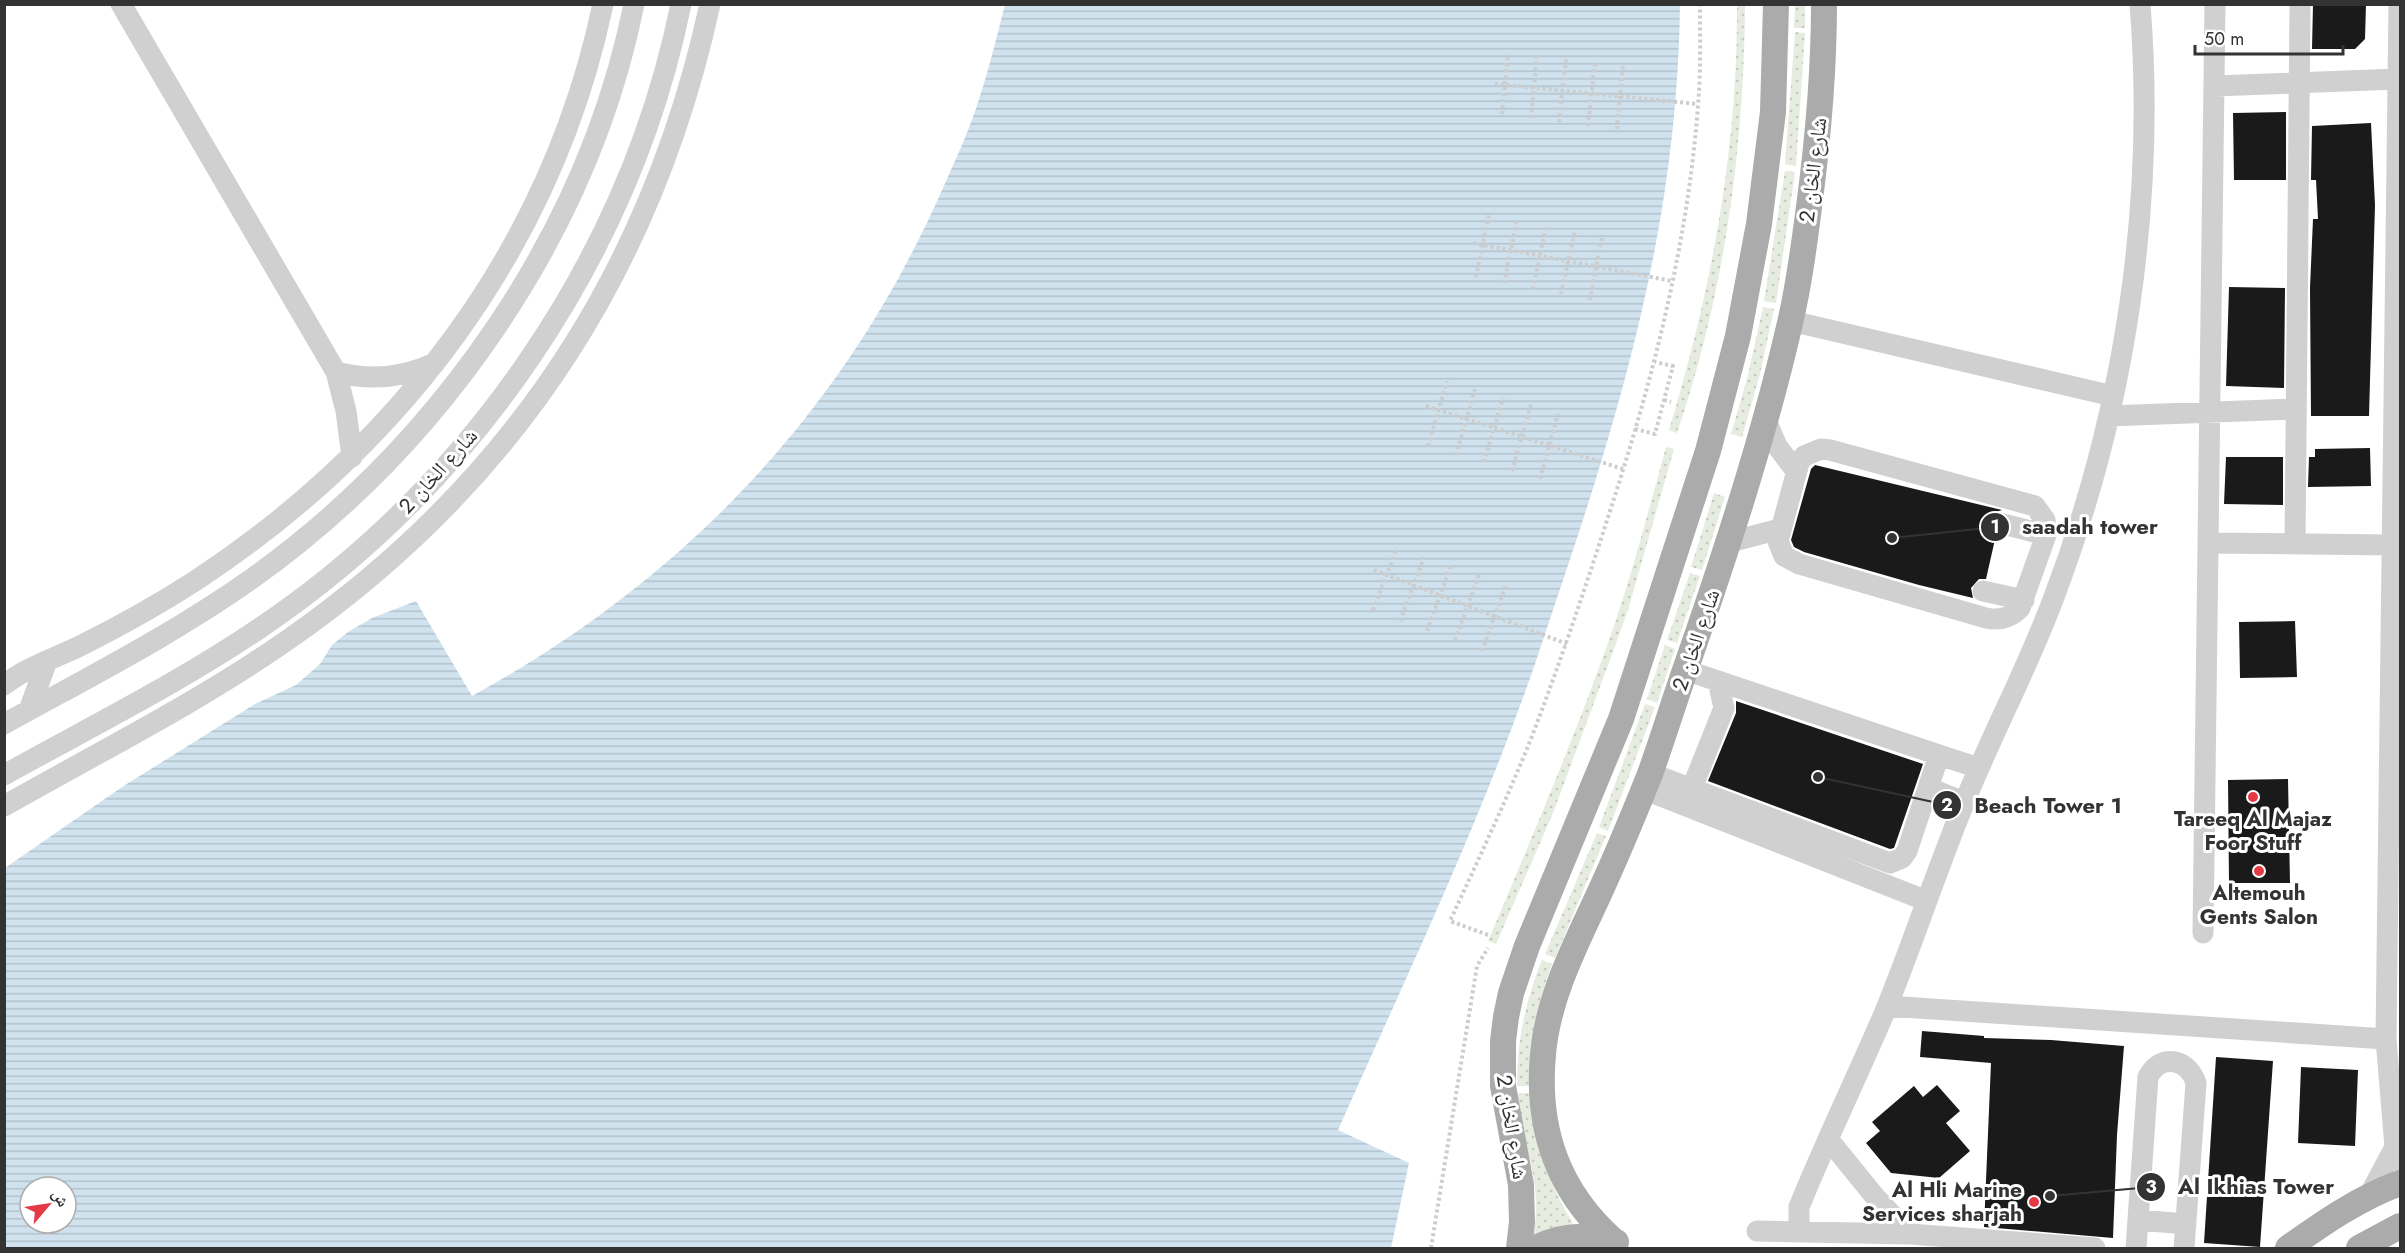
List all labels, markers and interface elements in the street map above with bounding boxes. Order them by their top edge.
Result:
scale bar [2195,18,2344,56]
text: 50 m [2204,26,2244,52]
street label: شارع الخان 2 [1792,116,1834,224]
street label: شارع الخان 2 [392,422,484,520]
callout: saadah tower [1980,507,2170,547]
text: saadah tower [2022,510,2158,542]
text: 1 [1990,514,2000,540]
street label: شارع الخان 2 [1665,585,1727,695]
callout: Beach Tower 1 [1932,785,2134,825]
text: Beach Tower 1 [1974,789,2122,821]
marker: Tareeq Al Majaz Foor Stuff [2246,790,2260,804]
text: 2 [1941,792,1953,818]
place label: Tareeq Al Majaz Foor Stuff [2174,804,2332,858]
marker: Altemouh Gents Salon [2252,864,2266,878]
place label: Altemouh Gents Salon [2200,878,2318,932]
street label: شارع الخان 2 [1489,1073,1535,1181]
callout: Al Ikhias Tower [2136,1167,2346,1207]
text: Al Ikhias Tower [2177,1170,2334,1202]
text: 3 [2145,1174,2157,1200]
north arrow [18,1175,78,1235]
place label: Al Hli Marine Services sharjah [1862,1175,2022,1229]
text: ش [47,1185,75,1211]
marker: Al Hli Marine Services sharjah [2027,1195,2041,1209]

